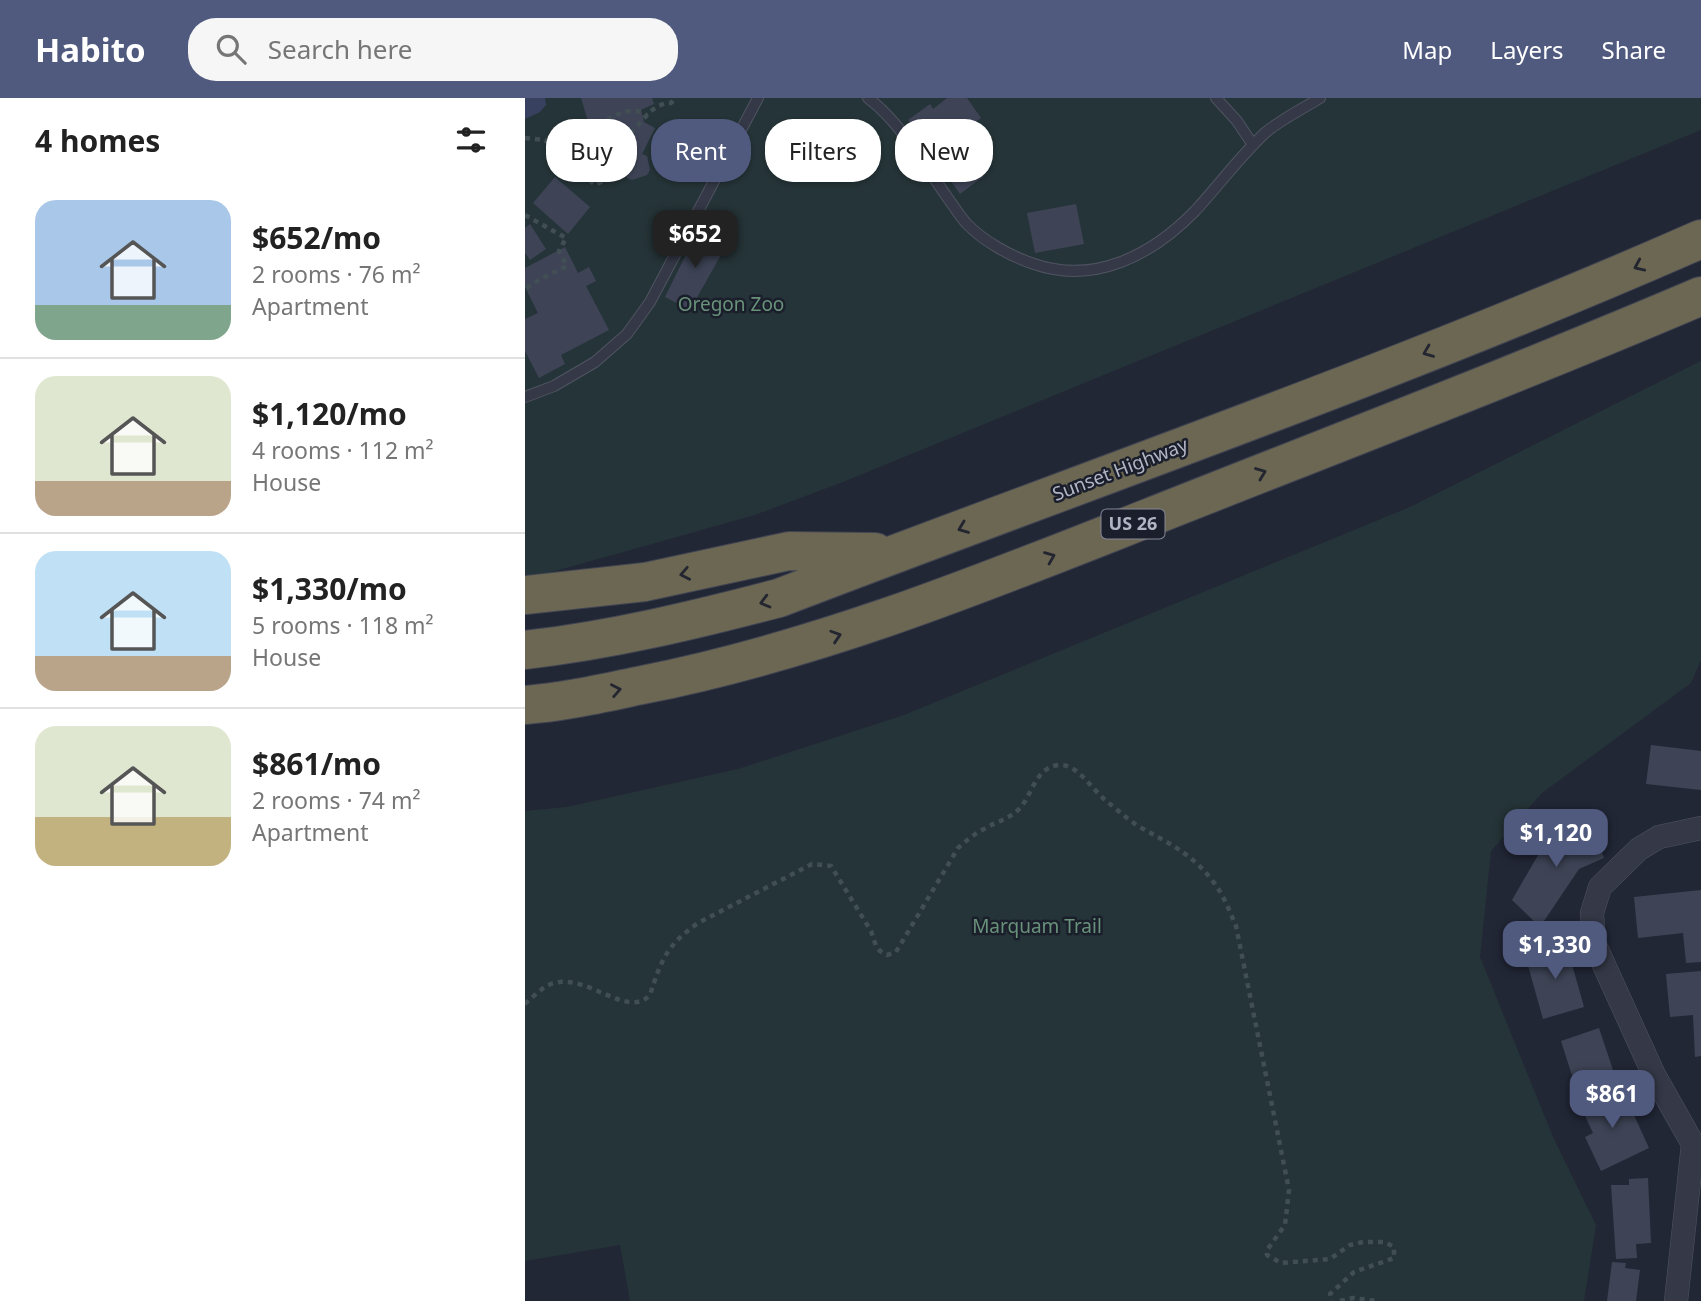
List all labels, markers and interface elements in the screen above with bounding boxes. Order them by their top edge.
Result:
search box [188,18,678,81]
text: Habito [35,27,146,72]
icon: search [212,30,250,68]
text: Search here [268,31,412,67]
text: Map [1402,33,1452,66]
text: Layers [1490,33,1564,66]
text: Share [1602,33,1666,66]
chip: Buy [546,119,637,182]
chip: Rent [651,119,751,182]
chip: Filters [765,119,881,182]
chip: New [895,119,993,182]
text: 4 homes [35,120,160,161]
icon: filters [452,121,490,159]
pin: $652 [654,211,736,270]
text: $652/mo [252,217,381,258]
text: $652 [669,217,721,249]
icon: home [91,228,175,312]
text: 2 rooms · 76 m² [252,258,421,290]
one-way arrow [1633,258,1646,272]
text: Apartment [252,290,369,322]
park label: Oregon Zoo [678,291,784,317]
one-way arrow [1422,343,1434,357]
text: $1,120/mo [252,393,407,434]
icon: home [91,404,175,488]
street label: Sunset Highway [1048,431,1192,507]
text: 4 rooms · 112 m² [252,434,434,466]
text: House [252,466,321,498]
one-way arrow [1255,467,1267,481]
road number: US 26 [1101,510,1165,538]
one-way arrow [958,520,970,534]
one-way arrow [1043,551,1055,565]
one-way arrow [679,566,691,581]
text: $1,330/mo [252,568,407,609]
icon: home [91,579,175,663]
one-way arrow [759,593,771,608]
text: 5 rooms · 118 m² [252,609,434,641]
one-way arrow [830,629,842,644]
text: House [252,641,321,673]
one-way arrow [610,684,622,699]
text: $861/mo [252,743,381,784]
icon: home [91,754,175,838]
text: 2 rooms · 74 m² [252,784,421,816]
pin: $1,120 [1499,810,1613,869]
text: Apartment [252,816,369,848]
text: $1,120 [1520,816,1592,848]
park label: Marquam Trail [972,913,1102,939]
pin: $1,330 [1498,922,1612,981]
text: $1,330 [1519,928,1591,960]
pin: $861 [1571,1070,1653,1130]
text: $861 [1586,1077,1638,1109]

